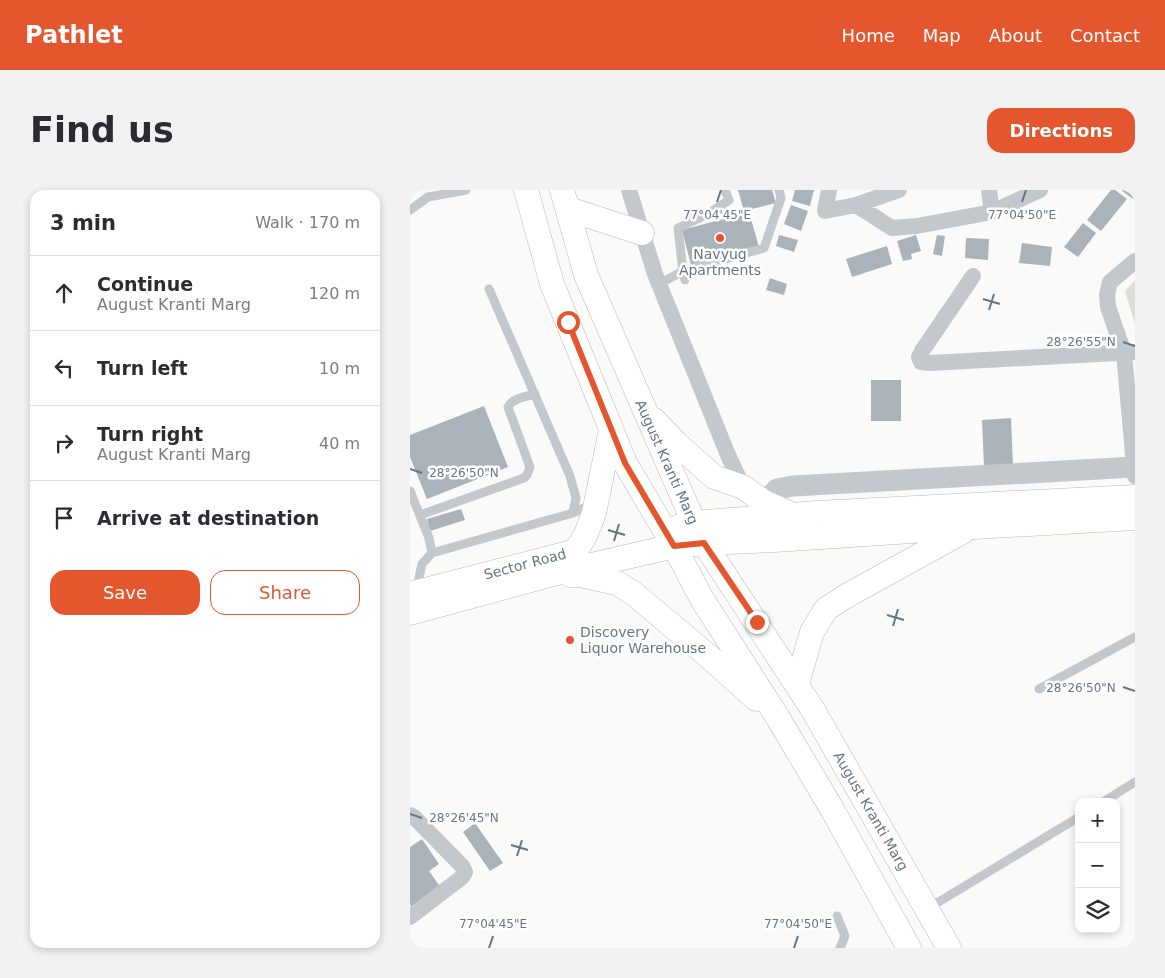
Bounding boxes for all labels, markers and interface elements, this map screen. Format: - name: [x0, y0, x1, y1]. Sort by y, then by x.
- text: Pathlet: [25, 21, 123, 49]
- text: Home: [842, 25, 895, 46]
- text: Map: [923, 25, 961, 46]
- text: About: [989, 25, 1042, 46]
- text: Contact: [1070, 25, 1140, 46]
- button: Directions: [987, 108, 1135, 153]
- text: Find us: [30, 110, 174, 150]
- text: 77°04'45"E: [683, 208, 751, 222]
- text: 77°04'50"E: [988, 208, 1056, 222]
- text: 3 min: [50, 211, 116, 235]
- text: Walk · 170 m: [255, 213, 360, 232]
- marker: Navyug Apartments: [714, 232, 726, 244]
- place label: Navyug Apartments: [679, 246, 761, 278]
- text: Continue: [97, 273, 193, 295]
- icon: ahead: [50, 279, 78, 307]
- text: 120 m: [309, 284, 360, 303]
- text: August Kranti Marg: [97, 295, 251, 314]
- route start: [557, 311, 580, 334]
- text: 28°26'55"N: [1046, 335, 1116, 349]
- icon: left: [50, 354, 78, 382]
- text: Turn left: [97, 357, 188, 379]
- text: 10 m: [319, 359, 360, 378]
- street label: August Kranti Marg: [632, 397, 702, 527]
- text: Turn right: [97, 423, 203, 445]
- icon: right: [50, 429, 78, 457]
- text: 40 m: [319, 434, 360, 453]
- text: August Kranti Marg: [97, 445, 251, 464]
- text: 28°26'50"N: [429, 466, 499, 480]
- icon: arrive: [50, 504, 78, 532]
- text: Arrive at destination: [97, 507, 319, 529]
- street label: Sector Road: [482, 545, 568, 583]
- button: Save: [50, 570, 200, 615]
- button: Share: [210, 570, 360, 615]
- route end: [746, 611, 769, 634]
- place label: Discovery Liquor Warehouse: [580, 624, 706, 656]
- marker: Discovery Liquor Warehouse: [564, 634, 576, 646]
- text: 28°26'50"N: [1046, 681, 1116, 695]
- street label: August Kranti Marg: [830, 749, 912, 873]
- map controls: [1075, 798, 1120, 933]
- button: +: [1075, 798, 1120, 843]
- text: 28°26'45"N: [429, 811, 499, 825]
- button: −: [1075, 843, 1120, 888]
- button: layers: [1075, 888, 1120, 933]
- text: 77°04'45"E: [459, 917, 527, 931]
- text: 77°04'50"E: [764, 917, 832, 931]

